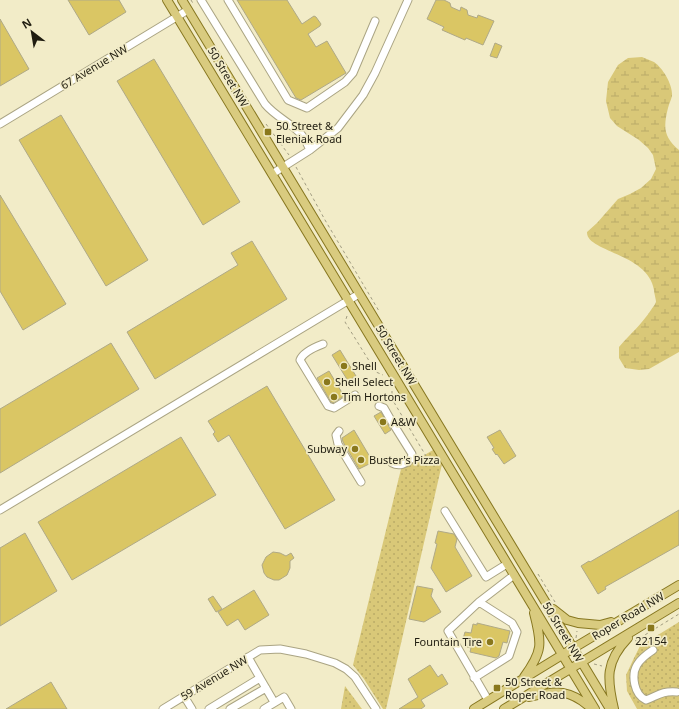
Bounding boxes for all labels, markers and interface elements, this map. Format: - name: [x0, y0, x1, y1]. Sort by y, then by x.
- north arrow: [12, 12, 52, 52]
- text: N: [19, 14, 34, 32]
- street label: 67 Avenue NW: [58, 40, 131, 92]
- street label: 50 Street NW: [205, 44, 253, 110]
- place label: 50 Street & Eleniak Road: [276, 118, 342, 146]
- marker: 50 Street & Eleniak Road: [263, 127, 273, 137]
- street label: 50 Street NW: [373, 322, 421, 388]
- place label: Shell: [352, 358, 377, 373]
- marker: Shell: [339, 361, 349, 371]
- place label: Shell Select: [335, 374, 393, 389]
- marker: Shell Select: [322, 377, 332, 387]
- place label: Tim Hortons: [342, 389, 406, 404]
- marker: Tim Hortons: [329, 392, 339, 402]
- place label: A&W: [391, 414, 417, 429]
- marker: A&W: [378, 417, 388, 427]
- place label: Subway: [307, 441, 347, 456]
- marker: Subway: [350, 444, 360, 454]
- place label: Buster's Pizza: [369, 452, 440, 467]
- marker: Buster's Pizza: [356, 455, 366, 465]
- street label: Roper Road NW: [589, 588, 667, 643]
- street label: 50 Street NW: [540, 599, 588, 665]
- marker: 22154: [646, 623, 656, 633]
- place label: 22154: [635, 633, 667, 648]
- place label: Fountain Tire: [414, 634, 482, 649]
- marker: Fountain Tire: [485, 637, 495, 647]
- street label: 59 Avenue NW: [178, 651, 251, 703]
- place label: 50 Street & Roper Road: [505, 674, 565, 702]
- marker: 50 Street & Roper Road: [492, 683, 502, 693]

